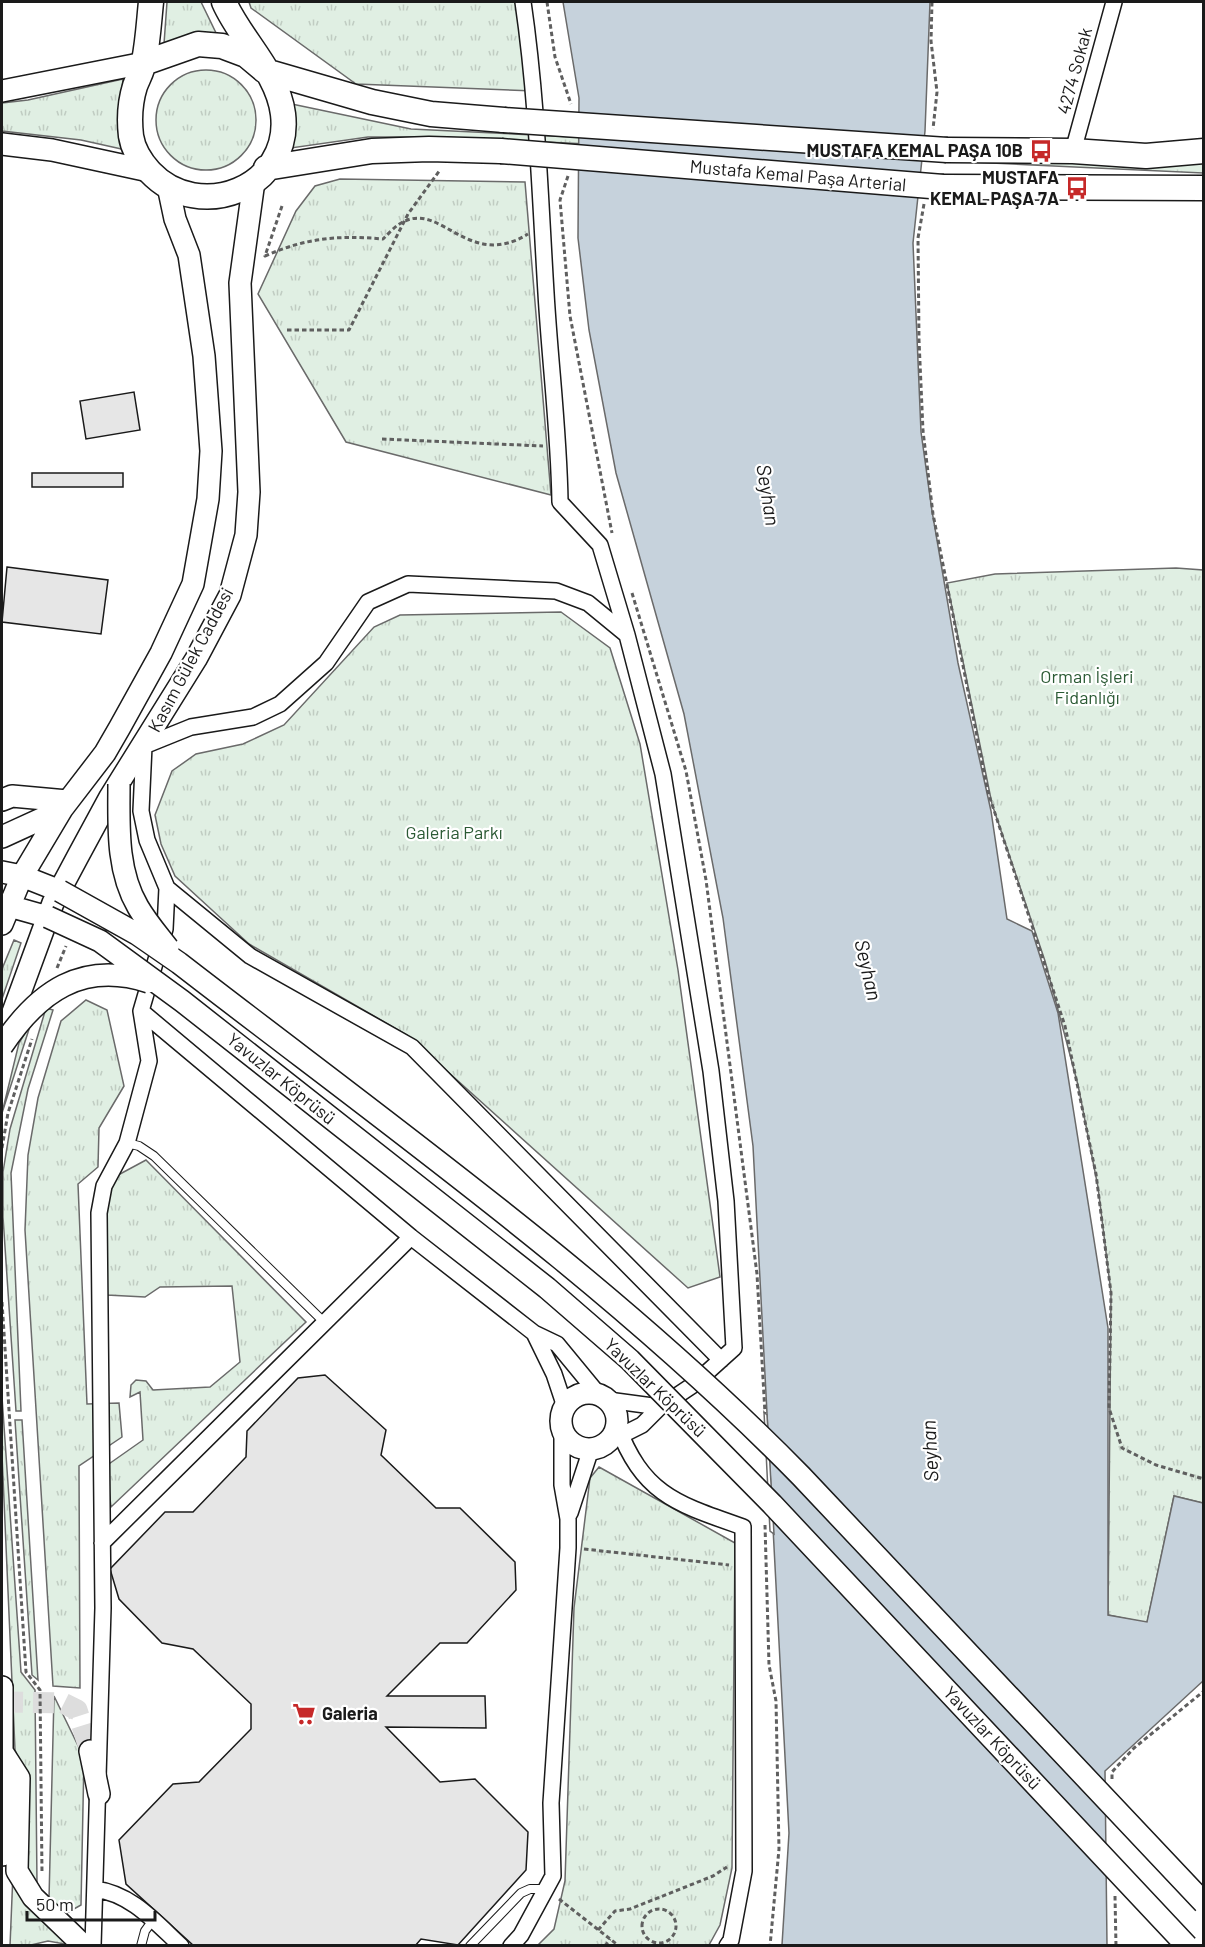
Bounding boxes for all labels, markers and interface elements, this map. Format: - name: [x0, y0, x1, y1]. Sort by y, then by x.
- street label: 4274 Sokak: [1052, 25, 1096, 117]
- bus stop icon: MUSTAFA KEMAL PAŞA 10B: [1028, 138, 1054, 164]
- place label: MUSTAFA KEMAL PAŞA 10B: [807, 139, 1023, 161]
- street label: Mustafa Kemal Paşa Arterial: [689, 155, 907, 195]
- place label: MUSTAFA KEMAL PAŞA 7A: [930, 166, 1059, 209]
- bus stop icon: MUSTAFA KEMAL PAŞA 7A: [1064, 175, 1090, 201]
- water label: Seyhan: [752, 462, 786, 527]
- street label: Kasım Gülek Caddesi: [143, 583, 238, 736]
- park label: Orman İşleri Fidanlığı: [1040, 665, 1134, 708]
- park label: Galeria Parkı: [406, 821, 502, 843]
- water label: Seyhan: [850, 937, 888, 1003]
- street label: Yavuzlar Köprüsü: [223, 1028, 340, 1129]
- street label: Yavuzlar Köprüsü: [600, 1333, 711, 1441]
- water label: Seyhan: [915, 1420, 943, 1483]
- street label: Yavuzlar Köprüsü: [939, 1681, 1046, 1793]
- supermarket icon: Galeria: [291, 1701, 317, 1727]
- place label: Galeria: [322, 1702, 378, 1724]
- scale bar: [27, 1884, 154, 1922]
- text: 50 m: [36, 1893, 74, 1915]

